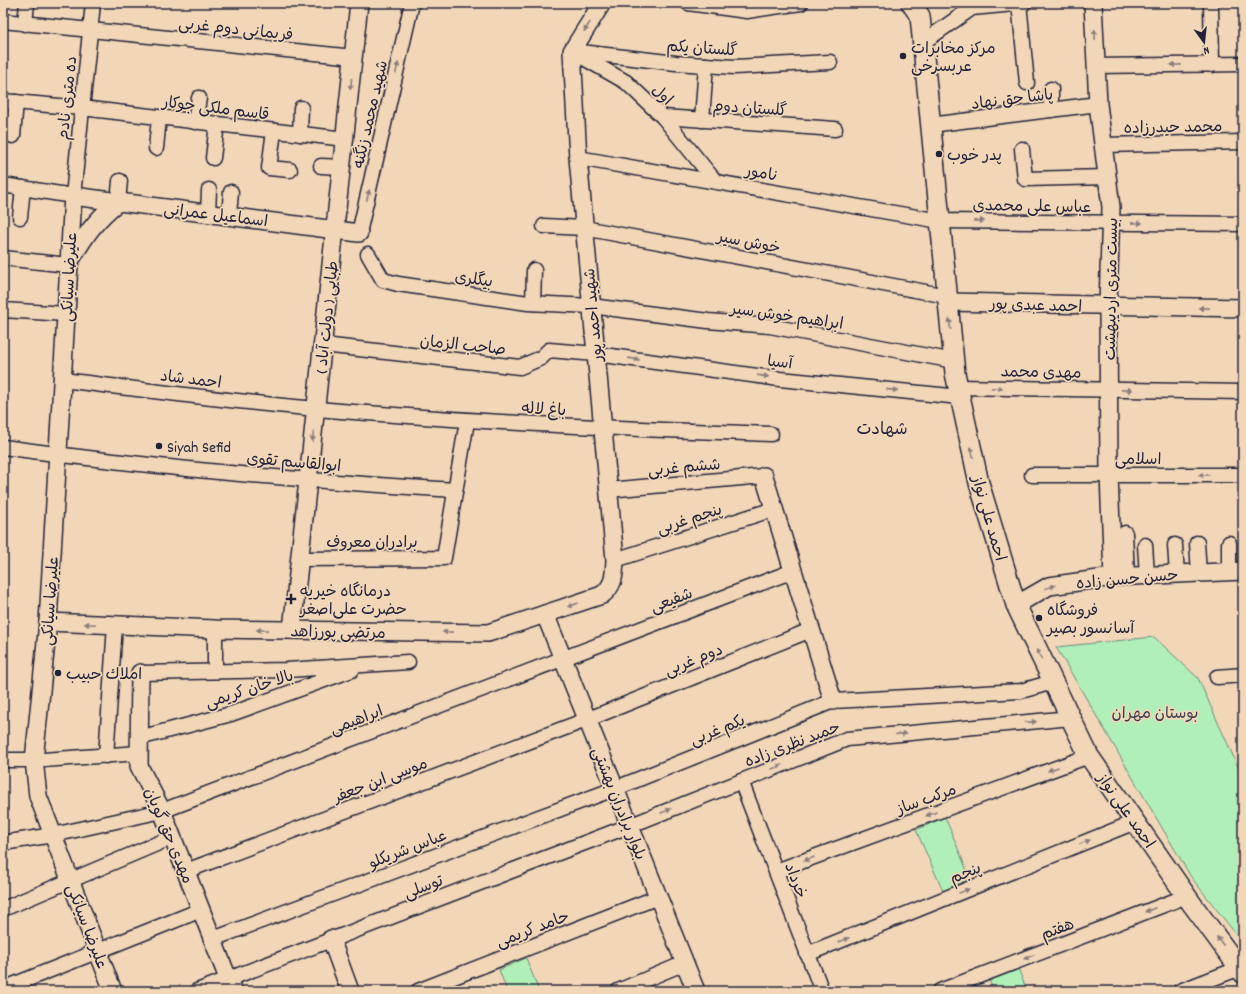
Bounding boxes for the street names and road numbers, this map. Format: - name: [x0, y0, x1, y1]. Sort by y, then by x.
- street label: فریمانی دوم غربی: [177, 13, 294, 48]
- street label: گلستان یکم: [666, 36, 738, 63]
- street label: ده متری نادم: [53, 55, 84, 141]
- street label: شهید محمد زنگنه: [348, 58, 395, 171]
- street label: اول: [645, 80, 677, 112]
- street label: پاشا حق نهاد: [970, 84, 1055, 117]
- street label: قاسم ملکی جوکار: [159, 91, 270, 127]
- street label: گلستان دوم: [712, 95, 788, 124]
- street label: محمد حیدرزاده: [1123, 116, 1223, 141]
- street label: نامور: [741, 160, 780, 189]
- street label: عباس علی محمدی: [972, 195, 1092, 220]
- street label: اسماعیل عمرانی: [162, 199, 269, 234]
- street label: بیست متری اردیبهشت: [1100, 217, 1125, 361]
- street label: خوش سیر: [713, 226, 782, 261]
- street label: علیرضا سیانکی: [57, 232, 84, 322]
- street label: طبایی ( دولت آباد ): [311, 260, 346, 375]
- street label: بیگلری: [453, 266, 494, 295]
- street label: شهید احمد پور: [579, 267, 610, 364]
- street label: احمد عبدی پور: [987, 293, 1083, 320]
- street label: ابراهیم خوش سیر: [727, 298, 845, 337]
- street label: صاحب الزمان: [419, 331, 507, 362]
- street label: آسیا: [766, 351, 795, 377]
- street label: مهدی محمد: [1000, 361, 1082, 386]
- street label: احمد شاد: [159, 365, 223, 396]
- street label: باغ لاله: [521, 398, 567, 423]
- street label: ابوالقاسم تقوی: [246, 448, 342, 479]
- street label: اسلامی: [1115, 449, 1161, 472]
- street label: ششم غربی: [647, 454, 722, 483]
- street label: احمد علی نواز: [964, 471, 1011, 564]
- street label: پنجم غربی: [654, 499, 725, 542]
- street label: برادران معروف: [326, 532, 418, 555]
- street label: علیرضا سیانکی: [37, 556, 66, 646]
- street label: حسن حسن زاده: [1075, 565, 1179, 596]
- street label: شفیعی: [647, 583, 696, 620]
- street label: مرتضی پورزاهد: [290, 621, 386, 646]
- street label: دوم غربی: [661, 639, 727, 683]
- street label: بالا خان کریمی: [203, 665, 297, 715]
- street label: ابراهیمی: [327, 701, 387, 742]
- street label: یکم غربی: [687, 710, 749, 753]
- street label: حمید نظری زاده: [742, 717, 844, 774]
- street label: بلوار برادران بهشتی: [585, 744, 651, 864]
- street label: موسی ابن جعفر: [329, 753, 431, 811]
- street label: احمد علی نواز: [1089, 767, 1160, 854]
- street label: مرکب ساز: [892, 779, 960, 822]
- street label: مهدی حق گویان: [137, 784, 198, 888]
- street label: عباس شریکلو: [364, 825, 450, 876]
- street label: پنجم: [947, 858, 985, 891]
- street label: خرداد: [777, 860, 812, 902]
- street label: توسلی: [401, 870, 447, 906]
- street label: علیرضا سیانکی: [59, 881, 112, 973]
- street label: حامد کریمی: [493, 906, 573, 955]
- street label: هفتم: [1038, 913, 1078, 947]

